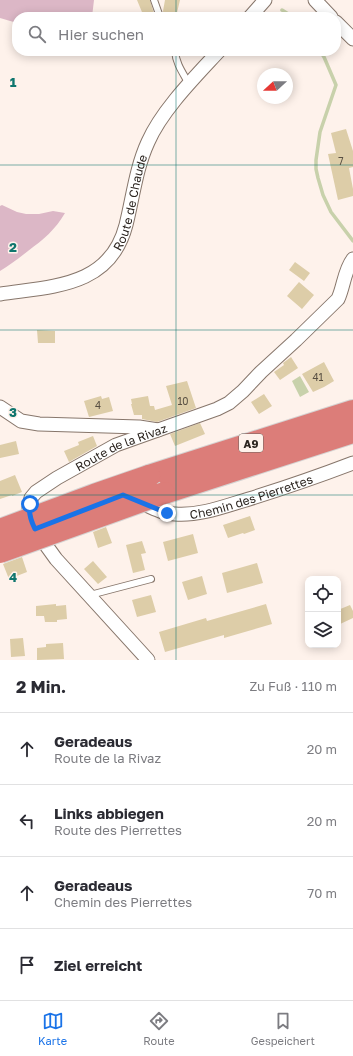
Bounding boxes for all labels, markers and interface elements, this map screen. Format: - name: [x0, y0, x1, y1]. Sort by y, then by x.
- search box: [12, 12, 341, 56]
- icon: search: [26, 23, 48, 45]
- text: Hier suchen: [58, 25, 144, 43]
- north arrow: [257, 68, 293, 104]
- text: 1: [10, 74, 17, 90]
- street label: Route de Chaude: [109, 152, 150, 253]
- house number: 7: [338, 155, 344, 167]
- text: 2: [9, 239, 17, 255]
- house number: 41: [313, 371, 324, 383]
- house number: 10: [177, 395, 189, 407]
- house number: 4: [95, 399, 101, 411]
- text: 3: [9, 404, 17, 420]
- street label: Route de la Rivaz: [72, 420, 169, 474]
- road number: A9: [239, 434, 263, 452]
- street label: Chemin des Pierrettes: [189, 471, 315, 521]
- route start: [21, 495, 39, 513]
- route end: [158, 504, 176, 522]
- text: 4: [9, 569, 17, 585]
- map controls: [305, 576, 341, 648]
- button: locate: [305, 576, 341, 612]
- button: layers: [305, 612, 341, 648]
- text: 2 Min.: [16, 676, 66, 697]
- text: Zu Fuß · 110 m: [249, 678, 337, 694]
- text: Geradeaus: [54, 732, 132, 750]
- icon: ahead: [16, 738, 38, 760]
- text: 20 m: [307, 741, 337, 757]
- text: Route de la Rivaz: [54, 750, 161, 766]
- text: Links abbiegen: [54, 804, 164, 822]
- icon: left: [16, 810, 38, 832]
- text: 20 m: [307, 813, 337, 829]
- text: Route des Pierrettes: [54, 822, 182, 838]
- text: Geradeaus: [54, 876, 132, 894]
- icon: ahead: [16, 882, 38, 904]
- text: 70 m: [307, 885, 337, 901]
- text: Chemin des Pierrettes: [54, 894, 192, 910]
- icon: arrive: [16, 954, 38, 976]
- text: Ziel erreicht: [54, 956, 142, 974]
- tab: Karte: [38, 1010, 67, 1047]
- tab: Route: [143, 1010, 175, 1047]
- tab: Gespeichert: [251, 1010, 315, 1047]

